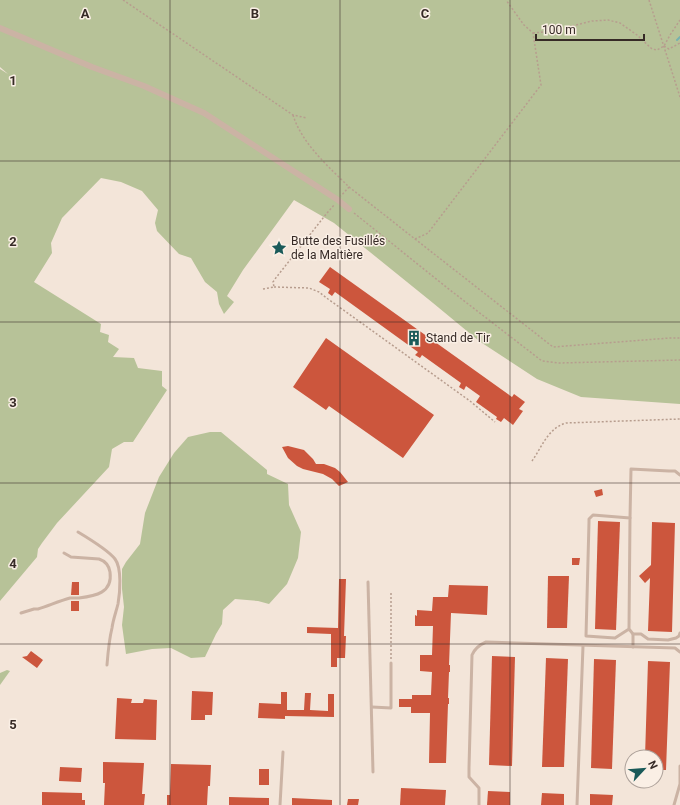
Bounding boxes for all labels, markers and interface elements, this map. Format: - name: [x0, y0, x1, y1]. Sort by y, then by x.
- text: A: [81, 6, 90, 21]
- text: B: [251, 6, 259, 21]
- text: C: [421, 6, 430, 21]
- scale bar: [536, 16, 644, 42]
- text: 100 m: [542, 23, 576, 37]
- text: 1: [9, 73, 17, 88]
- text: 2: [9, 234, 17, 249]
- place label: Butte des Fusillés de la Maltière: [291, 234, 385, 262]
- place icon: Butte des Fusillés de la Maltière: [270, 239, 288, 257]
- building icon: Stand de Tir: [405, 329, 423, 347]
- place label: Stand de Tir: [426, 331, 490, 345]
- text: 3: [9, 395, 17, 410]
- text: 4: [9, 556, 17, 571]
- text: 5: [9, 717, 17, 732]
- north arrow: [624, 749, 664, 789]
- text: N: [645, 758, 660, 771]

